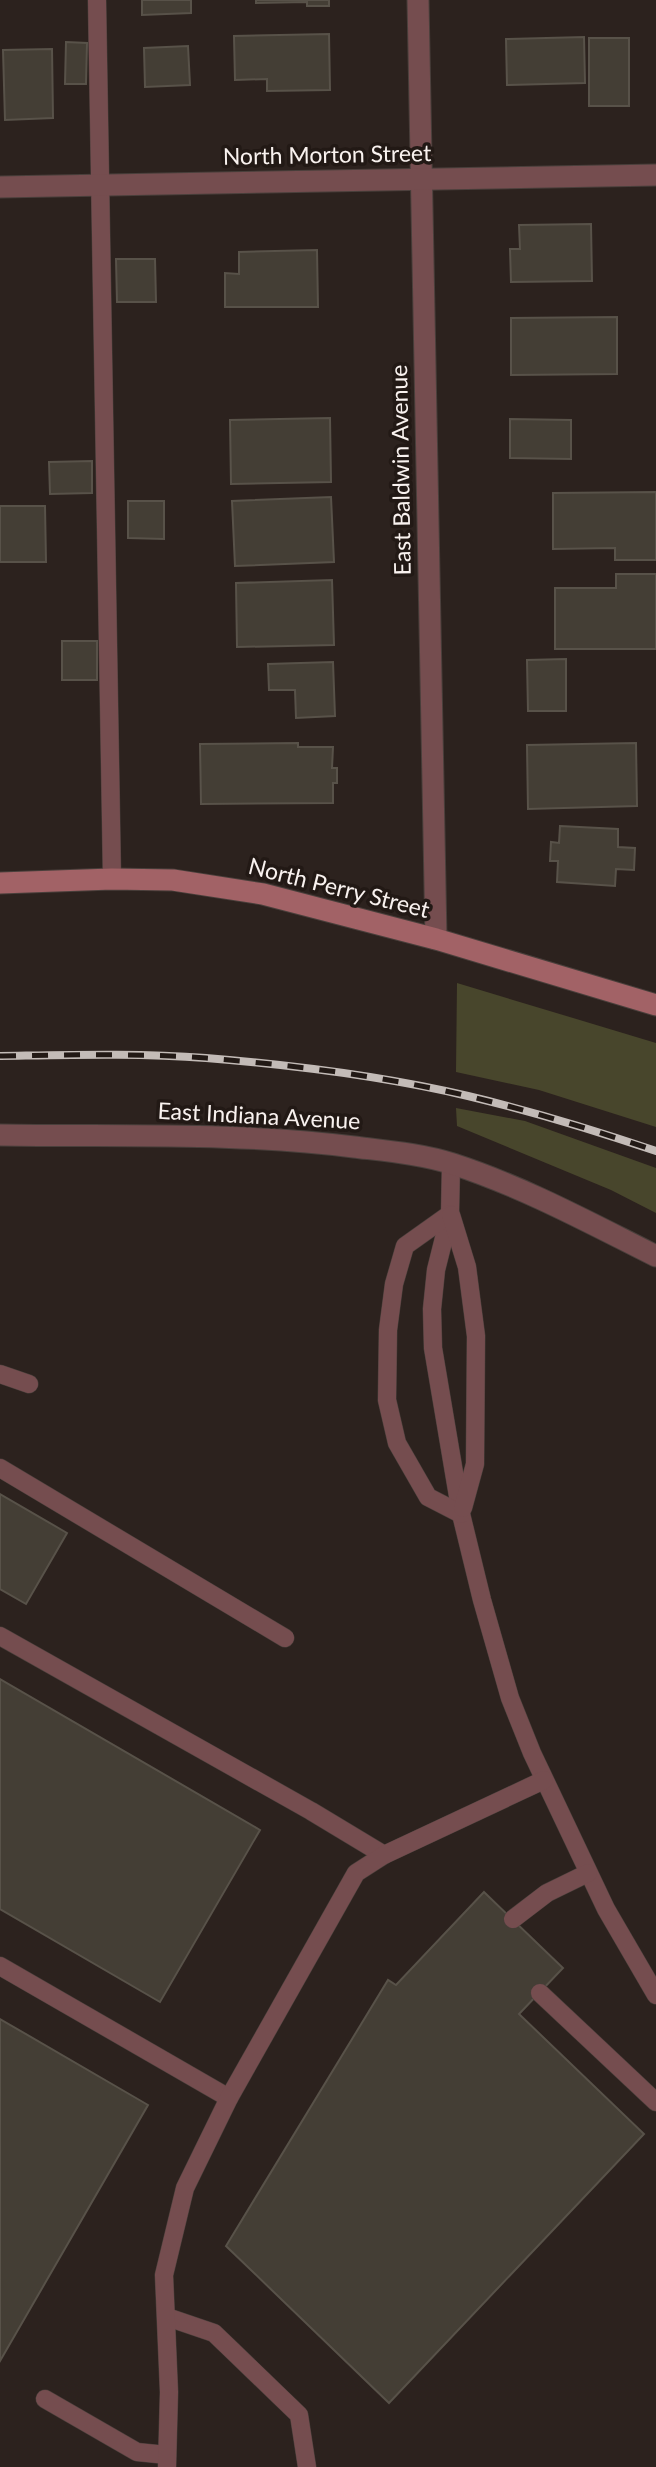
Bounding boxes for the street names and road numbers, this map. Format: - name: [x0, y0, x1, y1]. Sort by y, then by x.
- street label: North Morton Street: [222, 138, 432, 170]
- street label: East Baldwin Avenue: [384, 364, 416, 576]
- street label: North Perry Street: [246, 851, 433, 923]
- street label: East Indiana Avenue: [157, 1096, 361, 1134]

